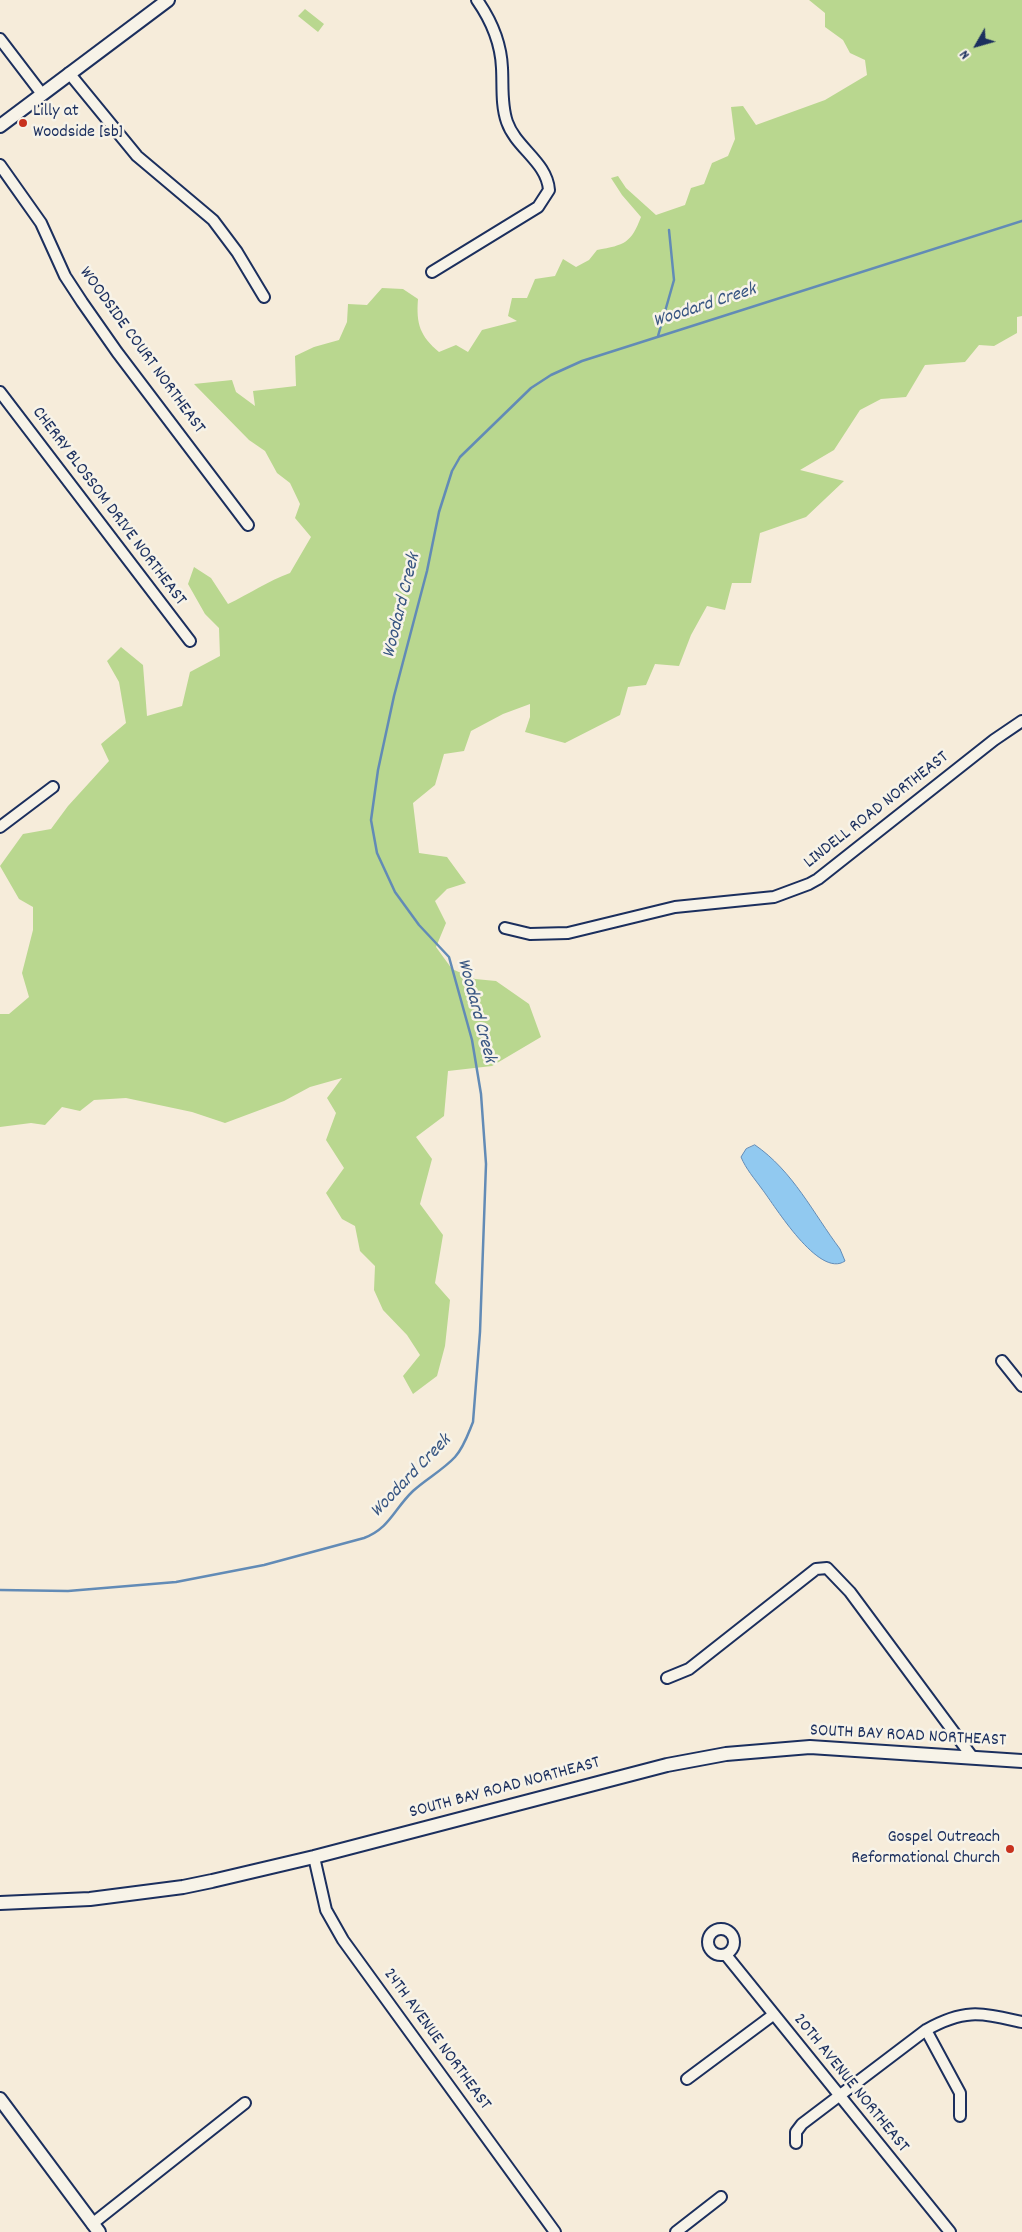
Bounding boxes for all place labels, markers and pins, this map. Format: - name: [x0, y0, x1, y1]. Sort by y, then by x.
- place label: Lilly at Woodside [sb]: [33, 102, 123, 144]
- marker: Lilly at Woodside [sb]: [17, 117, 29, 129]
- place label: Gospel Outreach Reformational Church: [851, 1828, 1000, 1870]
- marker: Gospel Outreach Reformational Church: [1004, 1843, 1016, 1855]

